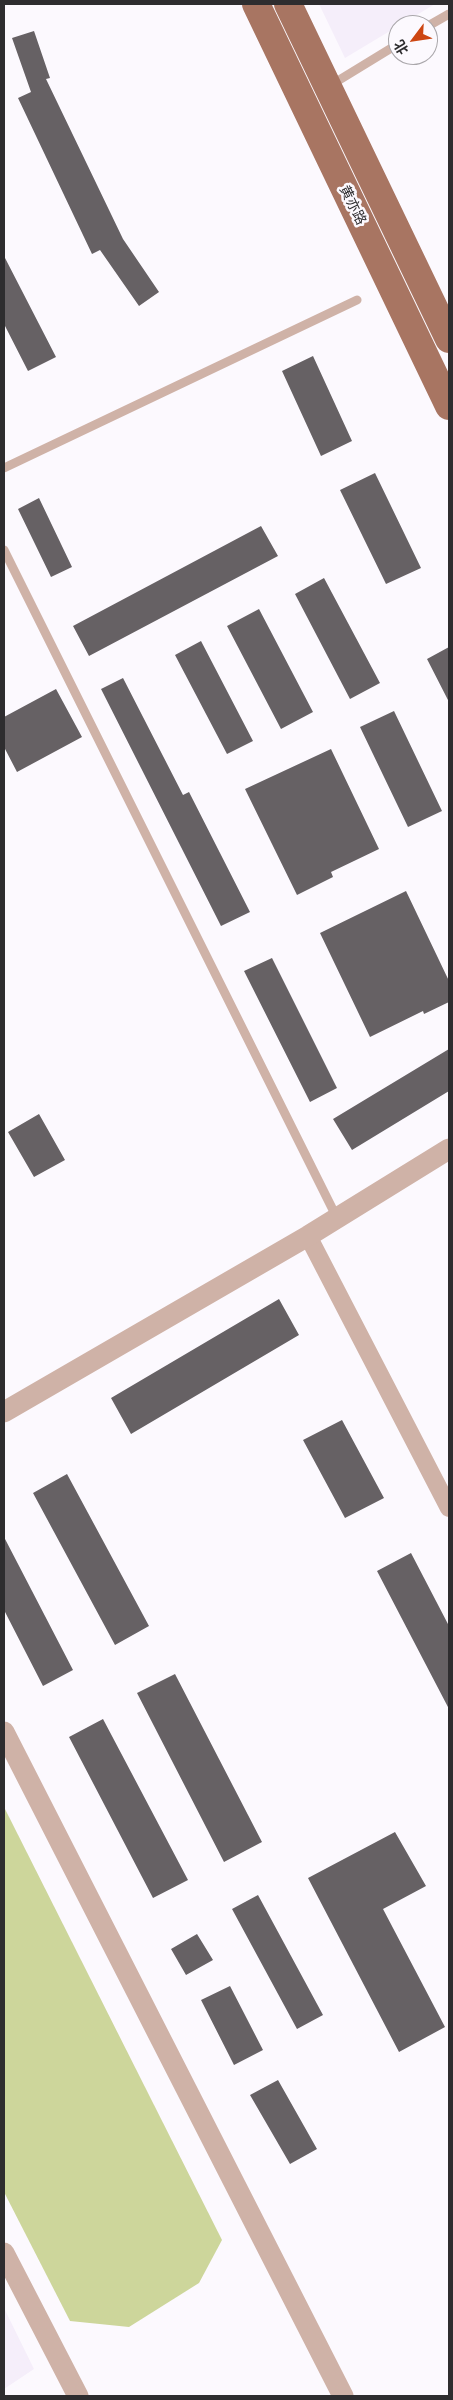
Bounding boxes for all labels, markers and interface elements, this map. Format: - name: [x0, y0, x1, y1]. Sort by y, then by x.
- north arrow: [388, 15, 438, 65]
- text: 北: [391, 37, 411, 57]
- street label: 黄亦路: [336, 182, 370, 228]

